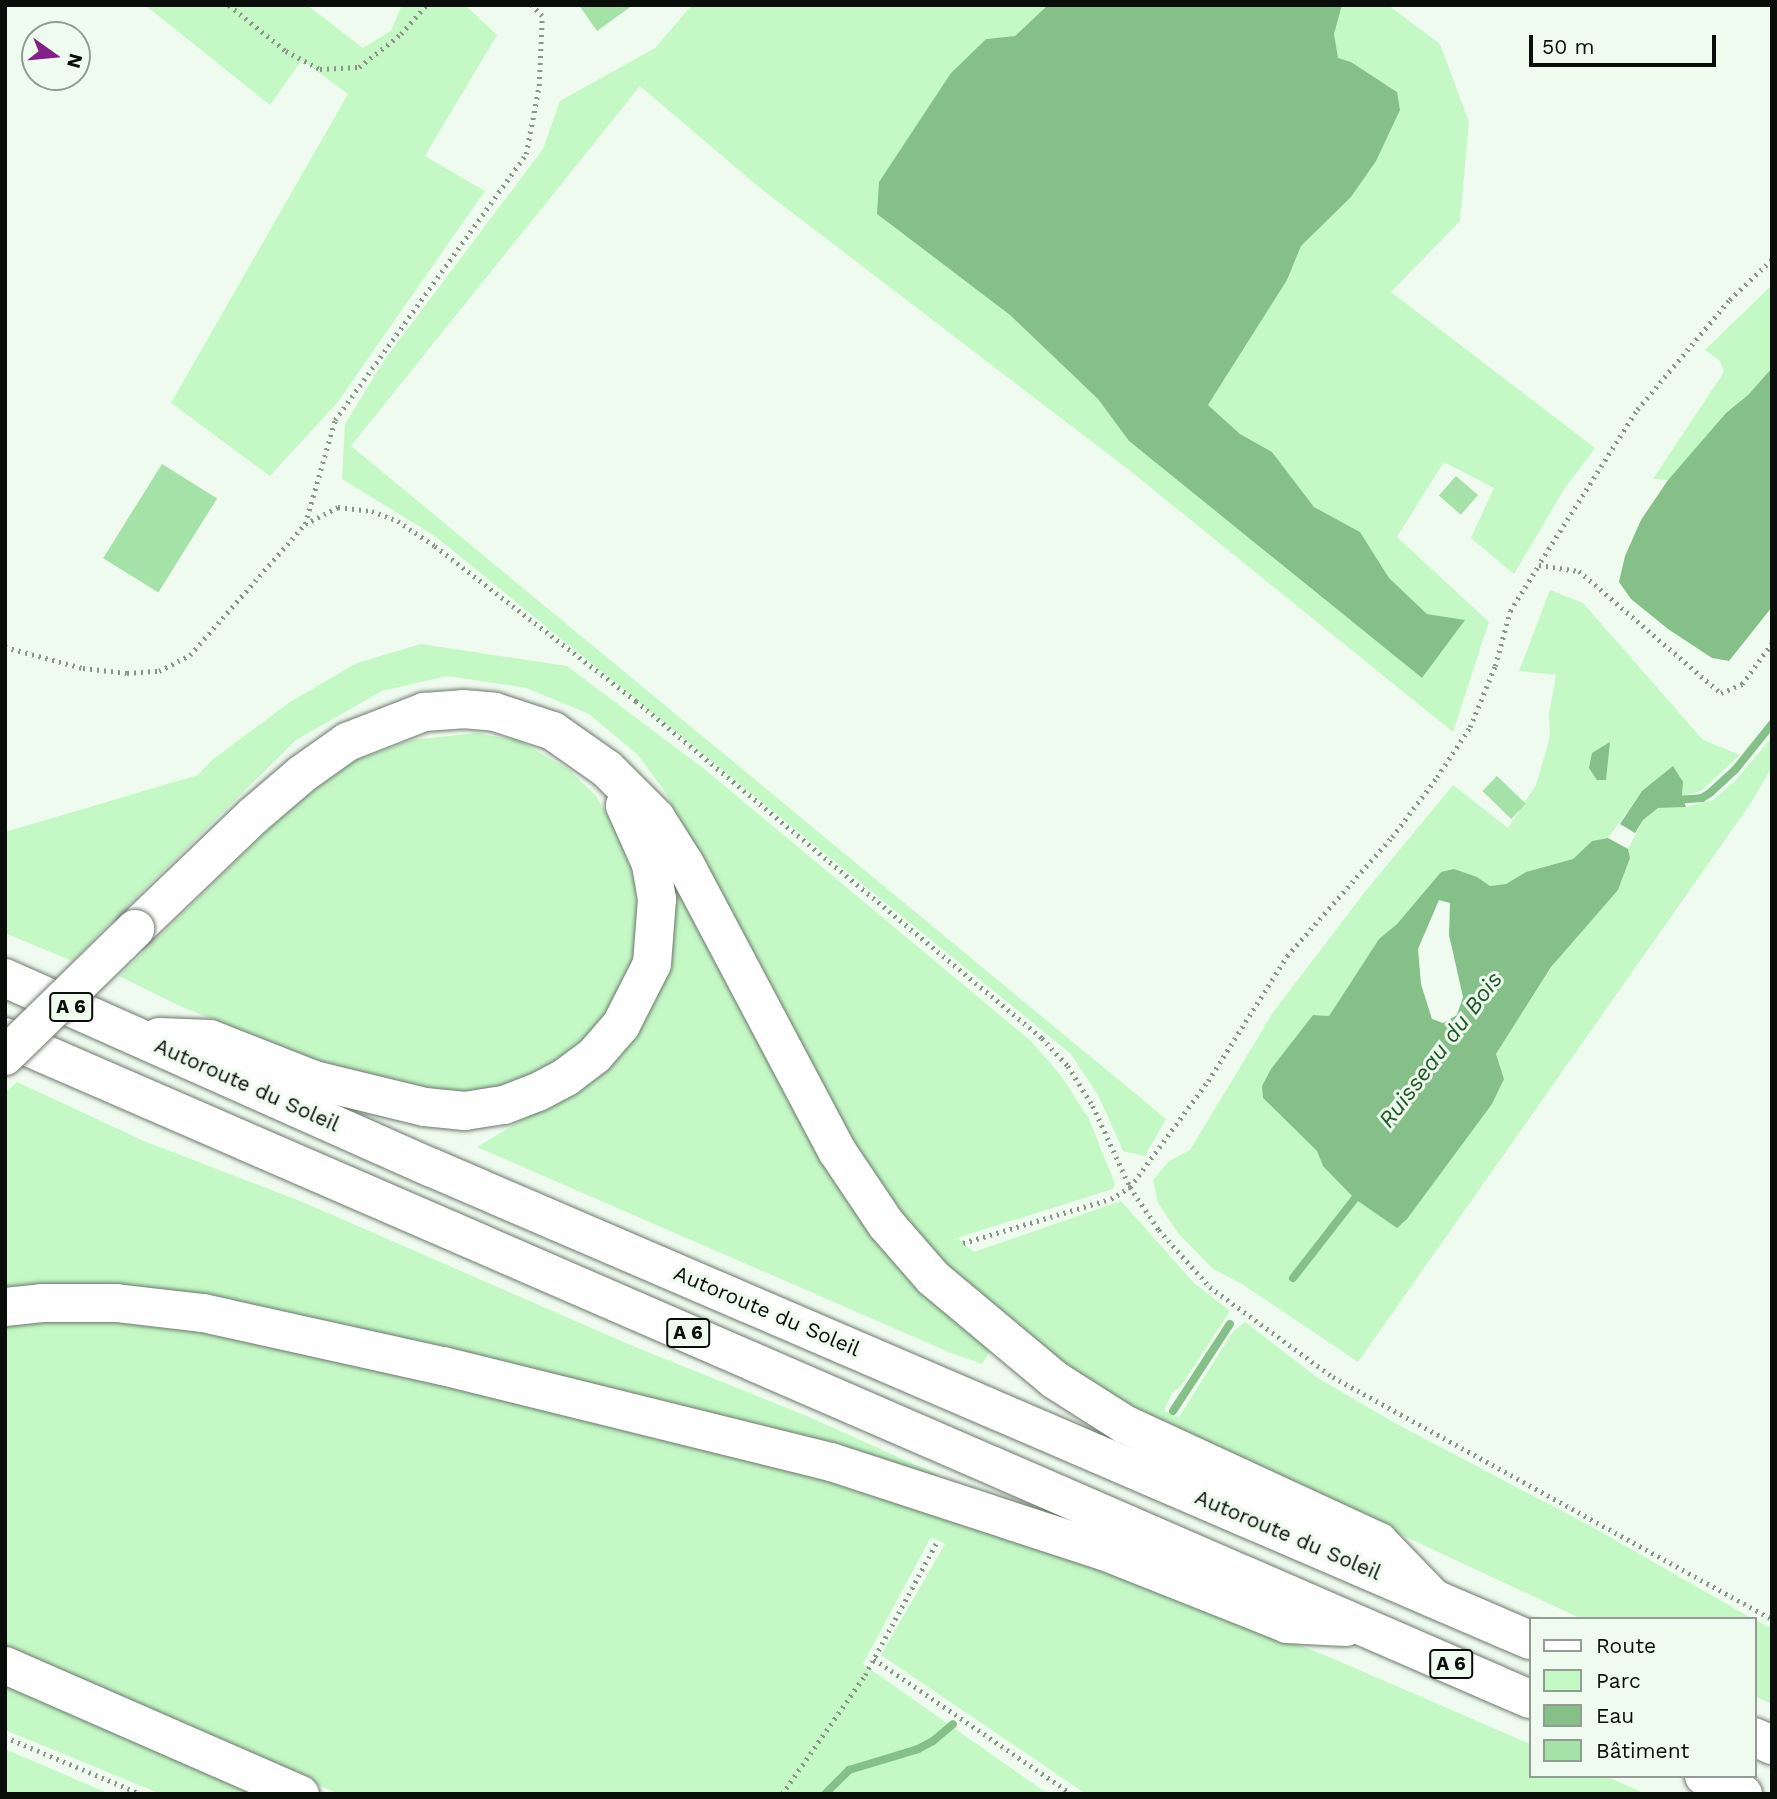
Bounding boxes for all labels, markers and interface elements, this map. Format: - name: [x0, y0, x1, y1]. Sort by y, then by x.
- north arrow: [21, 21, 91, 91]
- scale bar: [1532, 21, 1719, 65]
- text: 50 m: [1542, 34, 1594, 59]
- text: N: [62, 51, 88, 71]
- water label: Ruisseau du Bois: [1373, 967, 1509, 1133]
- road number: A 6: [48, 992, 94, 1023]
- street label: Autoroute du Soleil: [151, 1033, 343, 1137]
- street label: Autoroute du Soleil: [670, 1260, 864, 1362]
- road number: A 6: [665, 1317, 711, 1348]
- street label: Autoroute du Soleil: [1191, 1484, 1385, 1586]
- legend: [1528, 1617, 1756, 1778]
- text: Route: [1596, 1633, 1656, 1658]
- road number: A 6: [1428, 1648, 1474, 1680]
- text: Parc: [1596, 1668, 1641, 1693]
- text: Eau: [1596, 1703, 1634, 1728]
- text: Bâtiment: [1596, 1738, 1689, 1763]

